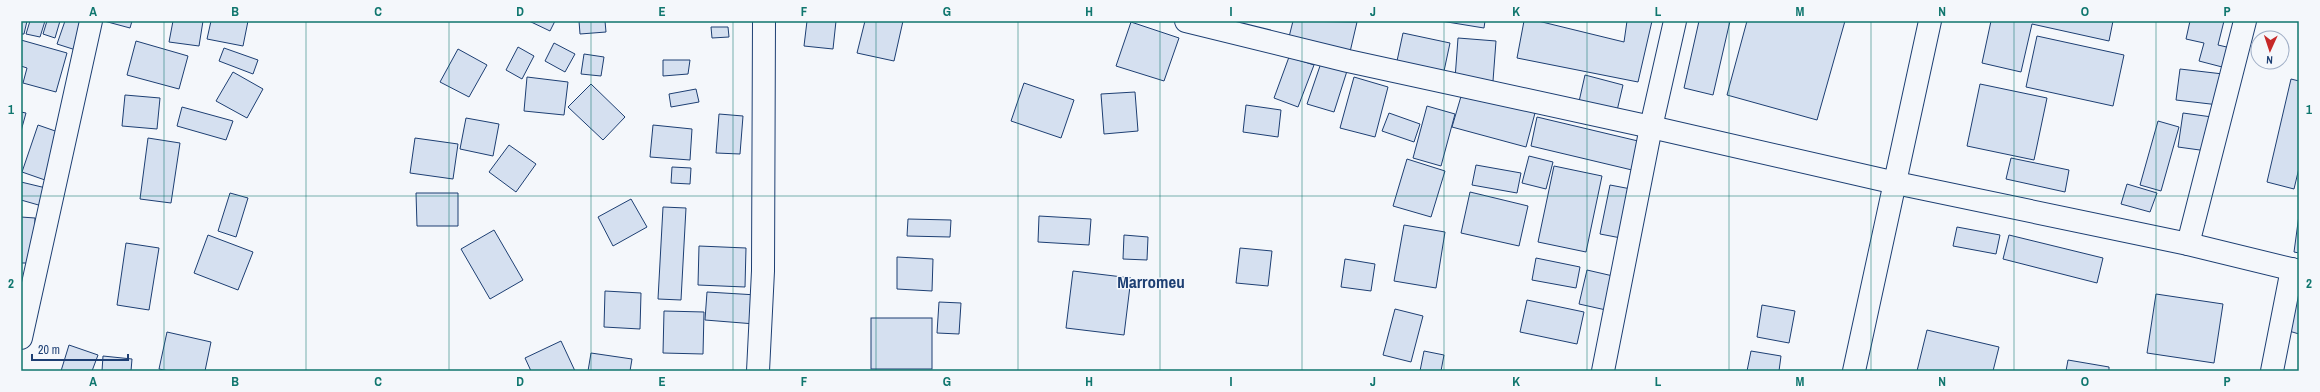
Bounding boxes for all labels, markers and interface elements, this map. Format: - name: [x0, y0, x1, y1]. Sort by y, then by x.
- text: A: [89, 3, 97, 20]
- text: B: [231, 3, 239, 20]
- text: C: [374, 3, 382, 20]
- text: D: [516, 3, 524, 20]
- text: E: [658, 3, 666, 20]
- text: F: [801, 3, 808, 20]
- text: G: [943, 3, 951, 20]
- text: H: [1085, 3, 1093, 20]
- text: I: [1230, 3, 1233, 20]
- text: J: [1370, 3, 1376, 20]
- text: K: [1512, 3, 1520, 20]
- text: L: [1655, 3, 1662, 20]
- text: M: [1796, 3, 1805, 20]
- text: N: [1938, 3, 1946, 20]
- text: O: [2081, 3, 2089, 20]
- text: P: [2223, 3, 2231, 20]
- north arrow: [2250, 30, 2290, 70]
- text: N: [2266, 53, 2273, 67]
- text: 1: [8, 101, 14, 118]
- text: 1: [2306, 101, 2312, 118]
- district label: Marromeu: [1117, 270, 1185, 293]
- text: 2: [8, 275, 14, 292]
- text: 2: [2306, 275, 2312, 292]
- scale bar: [32, 336, 128, 362]
- text: 20 m: [38, 342, 60, 358]
- text: A: [89, 373, 97, 390]
- text: B: [231, 373, 239, 390]
- text: C: [374, 373, 382, 390]
- text: D: [516, 373, 524, 390]
- text: E: [658, 373, 666, 390]
- text: F: [801, 373, 808, 390]
- text: G: [943, 373, 951, 390]
- text: H: [1085, 373, 1093, 390]
- text: I: [1230, 373, 1233, 390]
- text: J: [1370, 373, 1376, 390]
- text: K: [1512, 373, 1520, 390]
- text: L: [1655, 373, 1662, 390]
- text: M: [1796, 373, 1805, 390]
- text: N: [1938, 373, 1946, 390]
- text: O: [2081, 373, 2089, 390]
- text: P: [2223, 373, 2231, 390]

